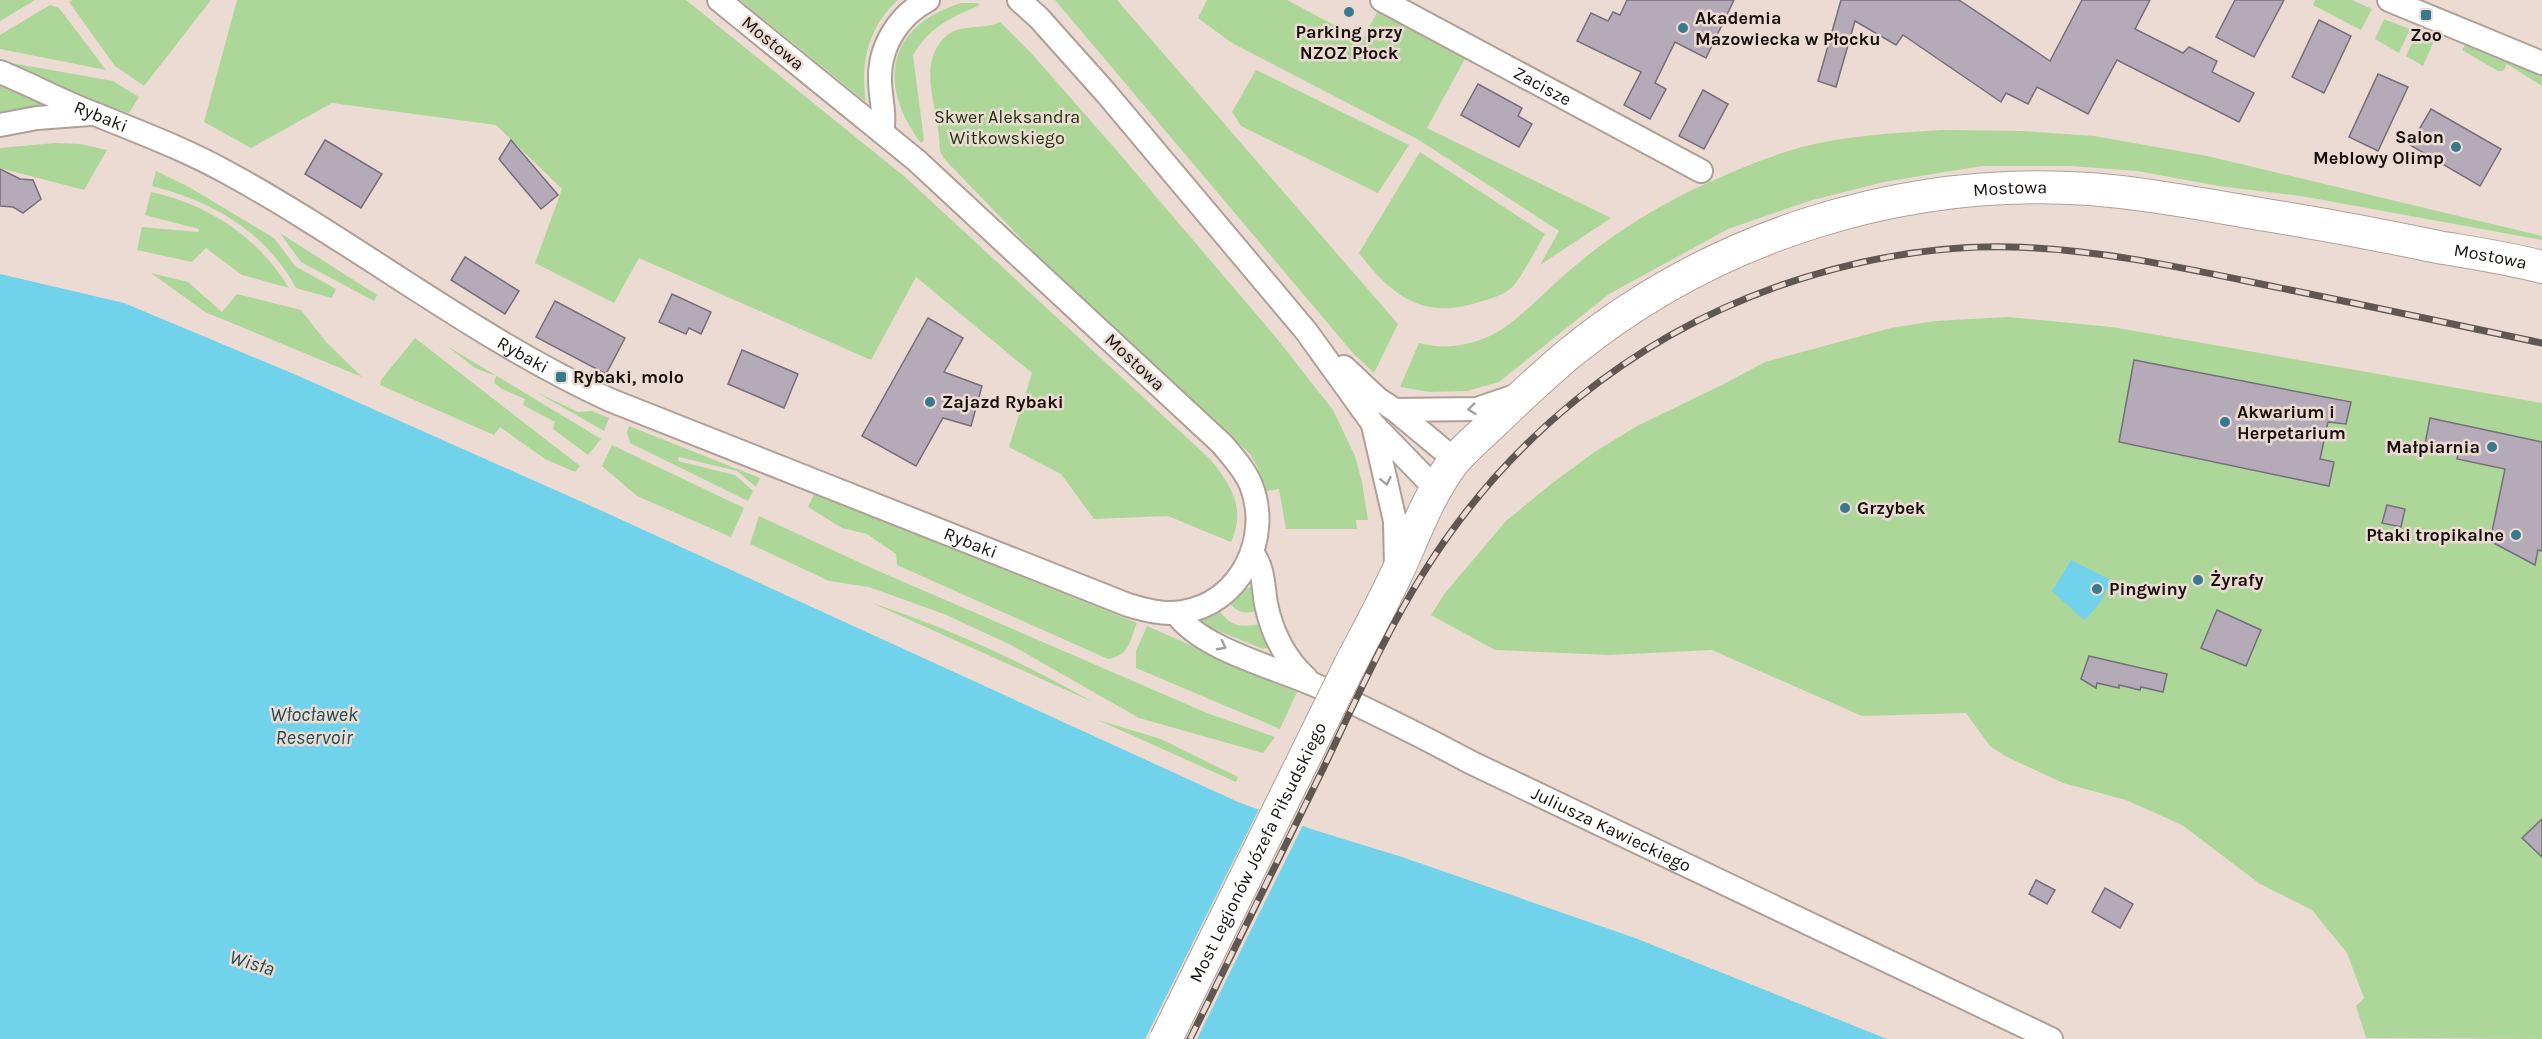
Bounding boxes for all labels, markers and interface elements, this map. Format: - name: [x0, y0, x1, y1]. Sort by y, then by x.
- marker: Parking przy NZOZ Płock: [1342, 5, 1356, 19]
- place label: Akademia Mazowiecka w Płocku: [1695, 7, 1881, 50]
- marker: Zoo: [2419, 8, 2433, 22]
- street label: Mostowa: [737, 11, 809, 75]
- place label: Parking przy NZOZ Płock: [1296, 21, 1402, 64]
- marker: Akademia Mazowiecka w Płocku: [1676, 21, 1690, 35]
- place label: Zoo: [2410, 24, 2442, 46]
- street label: Zacisze: [1510, 62, 1575, 110]
- street label: Rybaki: [71, 96, 131, 137]
- park label: Skwer Aleksandra Witkowskiego: [934, 106, 1080, 149]
- place label: Salon Meblowy Olimp: [2313, 126, 2444, 169]
- marker: Salon Meblowy Olimp: [2449, 140, 2463, 154]
- street label: Mostowa: [1972, 176, 2047, 201]
- street label: Mostowa: [2452, 239, 2529, 274]
- street label: Mostowa: [1100, 329, 1170, 395]
- street label: Rybaki: [493, 331, 552, 378]
- place label: Rybaki, molo: [573, 366, 684, 388]
- marker: Rybaki, molo: [554, 370, 568, 384]
- place label: Zajazd Rybaki: [942, 391, 1064, 413]
- marker: Zajazd Rybaki: [923, 395, 937, 409]
- place label: Akwarium i Herpetarium: [2237, 401, 2346, 444]
- one-way arrow: [1467, 403, 1477, 415]
- marker: Akwarium i Herpetarium: [2218, 415, 2232, 429]
- place label: Małpiarnia: [2386, 436, 2480, 458]
- marker: Małpiarnia: [2485, 440, 2499, 454]
- one-way arrow: [1379, 476, 1392, 486]
- place label: Grzybek: [1857, 497, 1926, 519]
- marker: Grzybek: [1838, 501, 1852, 515]
- street label: Rybaki: [941, 522, 1001, 563]
- place label: Ptaki tropikalne: [2366, 524, 2504, 546]
- marker: Ptaki tropikalne: [2509, 528, 2523, 542]
- place label: Żyrafy: [2210, 569, 2264, 591]
- marker: Żyrafy: [2191, 573, 2205, 587]
- place label: Pingwiny: [2109, 578, 2187, 600]
- marker: Pingwiny: [2090, 582, 2104, 596]
- one-way arrow: [1216, 639, 1227, 651]
- water label: Włocławek Reservoir: [270, 703, 359, 749]
- street label: Most Legionów Józefa Piłsudskiego: [1184, 718, 1331, 986]
- street label: Juliusza Kawieckiego: [1528, 782, 1695, 877]
- water label: Wisła: [227, 945, 277, 981]

